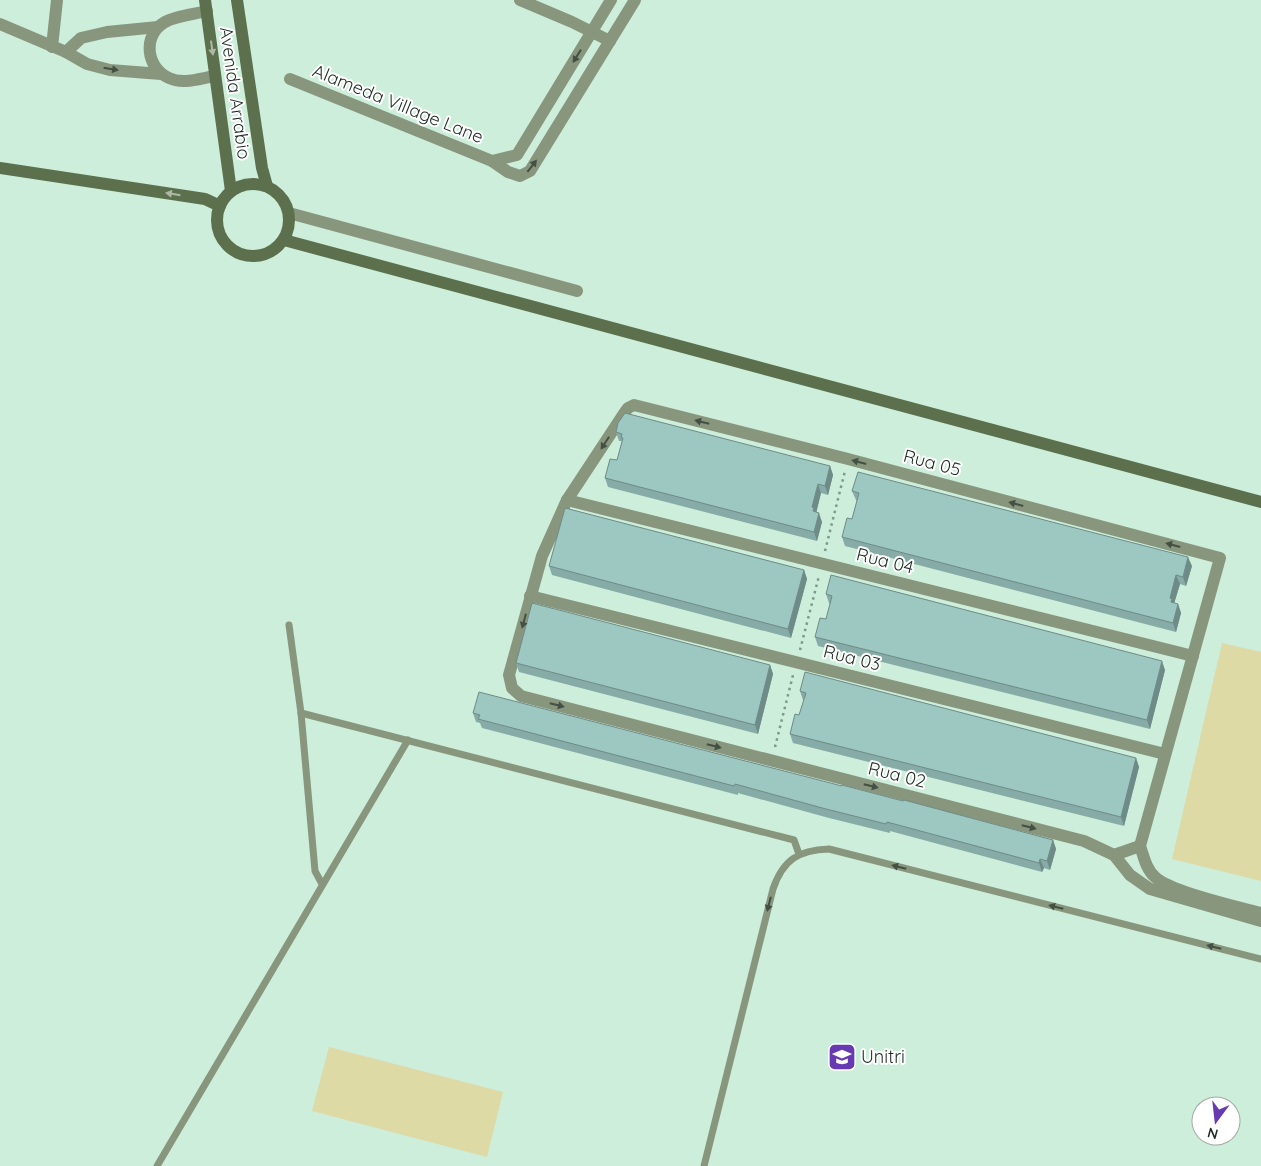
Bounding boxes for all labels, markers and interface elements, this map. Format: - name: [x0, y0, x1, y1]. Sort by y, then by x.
- street label: Avenida Arrabio: [215, 25, 256, 161]
- one-way arrow: [208, 41, 216, 57]
- one-way arrow: [572, 50, 581, 63]
- street label: Alameda Village Lane: [309, 59, 487, 148]
- one-way arrow: [103, 66, 119, 74]
- one-way arrow: [527, 159, 537, 173]
- one-way arrow: [165, 190, 181, 198]
- one-way arrow: [694, 418, 709, 426]
- one-way arrow: [600, 436, 610, 449]
- street label: Rua 05: [901, 444, 963, 481]
- one-way arrow: [852, 458, 867, 466]
- one-way arrow: [1009, 500, 1024, 508]
- one-way arrow: [1166, 541, 1181, 549]
- street label: Rua 04: [854, 542, 916, 579]
- one-way arrow: [519, 614, 527, 629]
- street label: Rua 03: [821, 639, 883, 676]
- one-way arrow: [549, 702, 564, 710]
- one-way arrow: [707, 742, 722, 750]
- street label: Rua 02: [866, 756, 928, 793]
- one-way arrow: [864, 783, 879, 791]
- one-way arrow: [1021, 823, 1036, 831]
- one-way arrow: [891, 863, 906, 871]
- one-way arrow: [765, 896, 773, 911]
- one-way arrow: [1049, 903, 1064, 911]
- one-way arrow: [1206, 943, 1221, 951]
- school or university icon: Unitri: [827, 1042, 857, 1072]
- place label: Unitri: [861, 1045, 905, 1068]
- north arrow: [1191, 1096, 1241, 1146]
- text: N: [1205, 1124, 1220, 1144]

